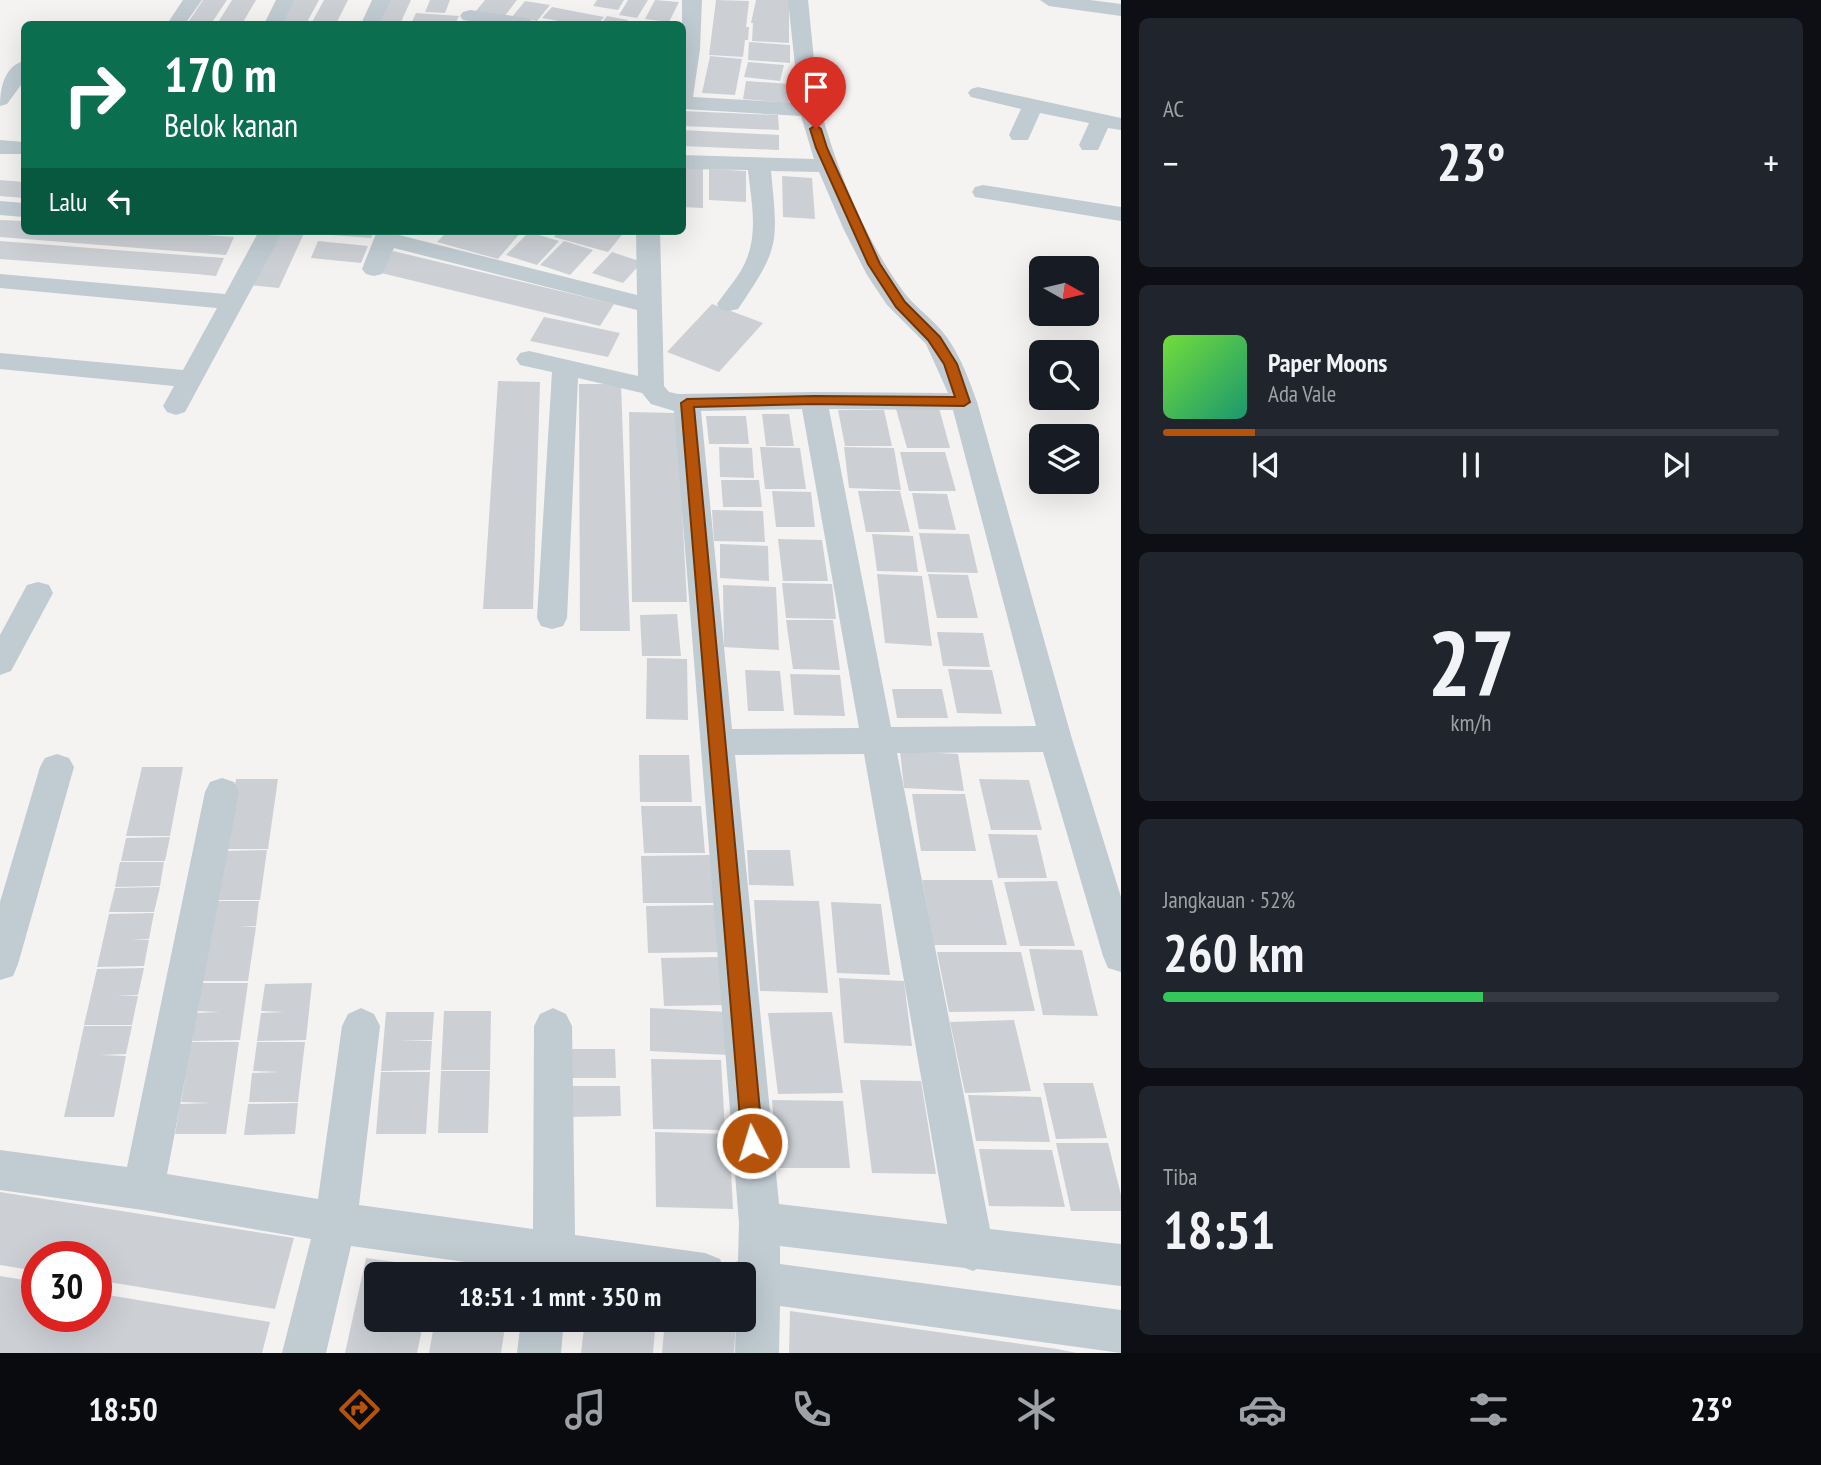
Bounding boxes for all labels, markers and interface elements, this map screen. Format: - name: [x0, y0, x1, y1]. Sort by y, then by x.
- text: 170 m: [164, 42, 277, 106]
- icon: right: [49, 49, 140, 140]
- pin: [786, 57, 846, 129]
- icon: arrive: [797, 68, 835, 106]
- text: AC: [1163, 94, 1184, 123]
- text: Belok kanan: [164, 104, 298, 146]
- text: 23°: [1437, 128, 1505, 195]
- text: −: [1163, 138, 1179, 187]
- text: +: [1763, 138, 1779, 187]
- icon: left: [101, 182, 139, 220]
- text: Lalu: [49, 185, 87, 218]
- north arrow: [1029, 256, 1099, 326]
- map controls: [1029, 256, 1099, 494]
- button: search: [1029, 340, 1099, 410]
- text: Paper Moons: [1268, 346, 1387, 379]
- text: Ada Vale: [1268, 379, 1336, 408]
- button: layers: [1029, 424, 1099, 494]
- icon: previous: [1247, 446, 1285, 484]
- icon: pause: [1452, 446, 1490, 484]
- icon: next: [1657, 446, 1695, 484]
- text: 27: [1428, 603, 1515, 721]
- text: km/h: [1451, 708, 1491, 737]
- text: Jangkauan · 52%: [1163, 885, 1295, 914]
- text: 260 km: [1163, 919, 1304, 986]
- position arrow: [715, 1106, 789, 1180]
- text: Tiba: [1163, 1162, 1197, 1191]
- text: 18:51: [1163, 1196, 1275, 1263]
- speed limit sign: 30: [21, 1241, 112, 1332]
- text: 18:51 · 1 mnt · 350 m: [459, 1280, 661, 1313]
- icon: directions: [335, 1385, 384, 1434]
- icon: music: [561, 1385, 610, 1434]
- icon: phone: [787, 1385, 836, 1434]
- icon: climate: [1012, 1385, 1061, 1434]
- icon: car: [1238, 1385, 1287, 1434]
- icon: filters: [1464, 1385, 1513, 1434]
- text: 18:50: [88, 1388, 158, 1430]
- text: 23°: [1690, 1388, 1733, 1430]

